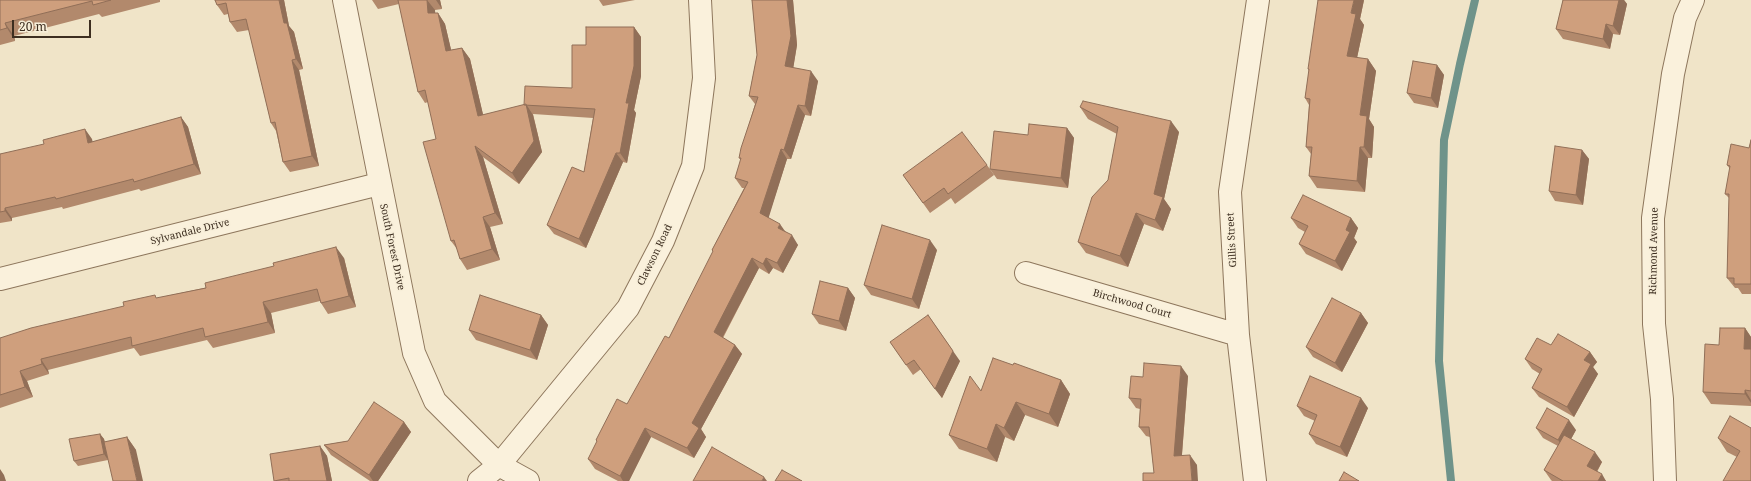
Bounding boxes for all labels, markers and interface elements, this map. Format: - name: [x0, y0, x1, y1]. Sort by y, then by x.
- scale bar: [14, 12, 93, 38]
- text: 20 m: [19, 18, 47, 35]
- street label: South Forest Drive: [377, 203, 407, 291]
- street label: Richmond Avenue: [1647, 207, 1661, 295]
- street label: Gillis Street: [1225, 212, 1239, 268]
- street label: Sylvandale Drive: [149, 216, 231, 248]
- street label: Clawson Road: [635, 222, 675, 288]
- street label: Birchwood Court: [1091, 287, 1173, 321]

